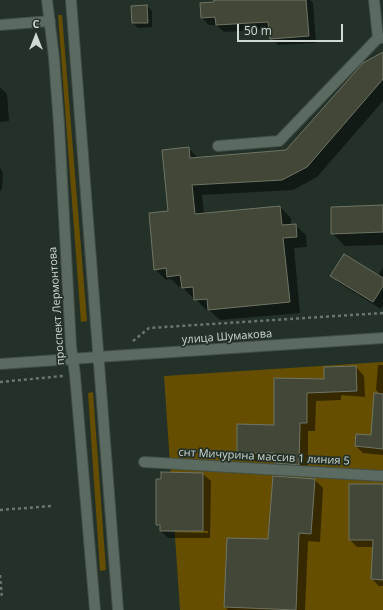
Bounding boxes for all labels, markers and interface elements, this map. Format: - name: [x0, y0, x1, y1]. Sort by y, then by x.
- north arrow: [16, 16, 56, 56]
- text: С: [32, 16, 40, 31]
- scale bar: [239, 16, 345, 42]
- text: 50 m: [244, 22, 272, 39]
- street label: проспект Лермонтова: [46, 246, 68, 366]
- street label: улица Шумакова: [181, 327, 273, 347]
- street label: снт Мичурина массив 1 линия 5: [178, 446, 350, 468]

